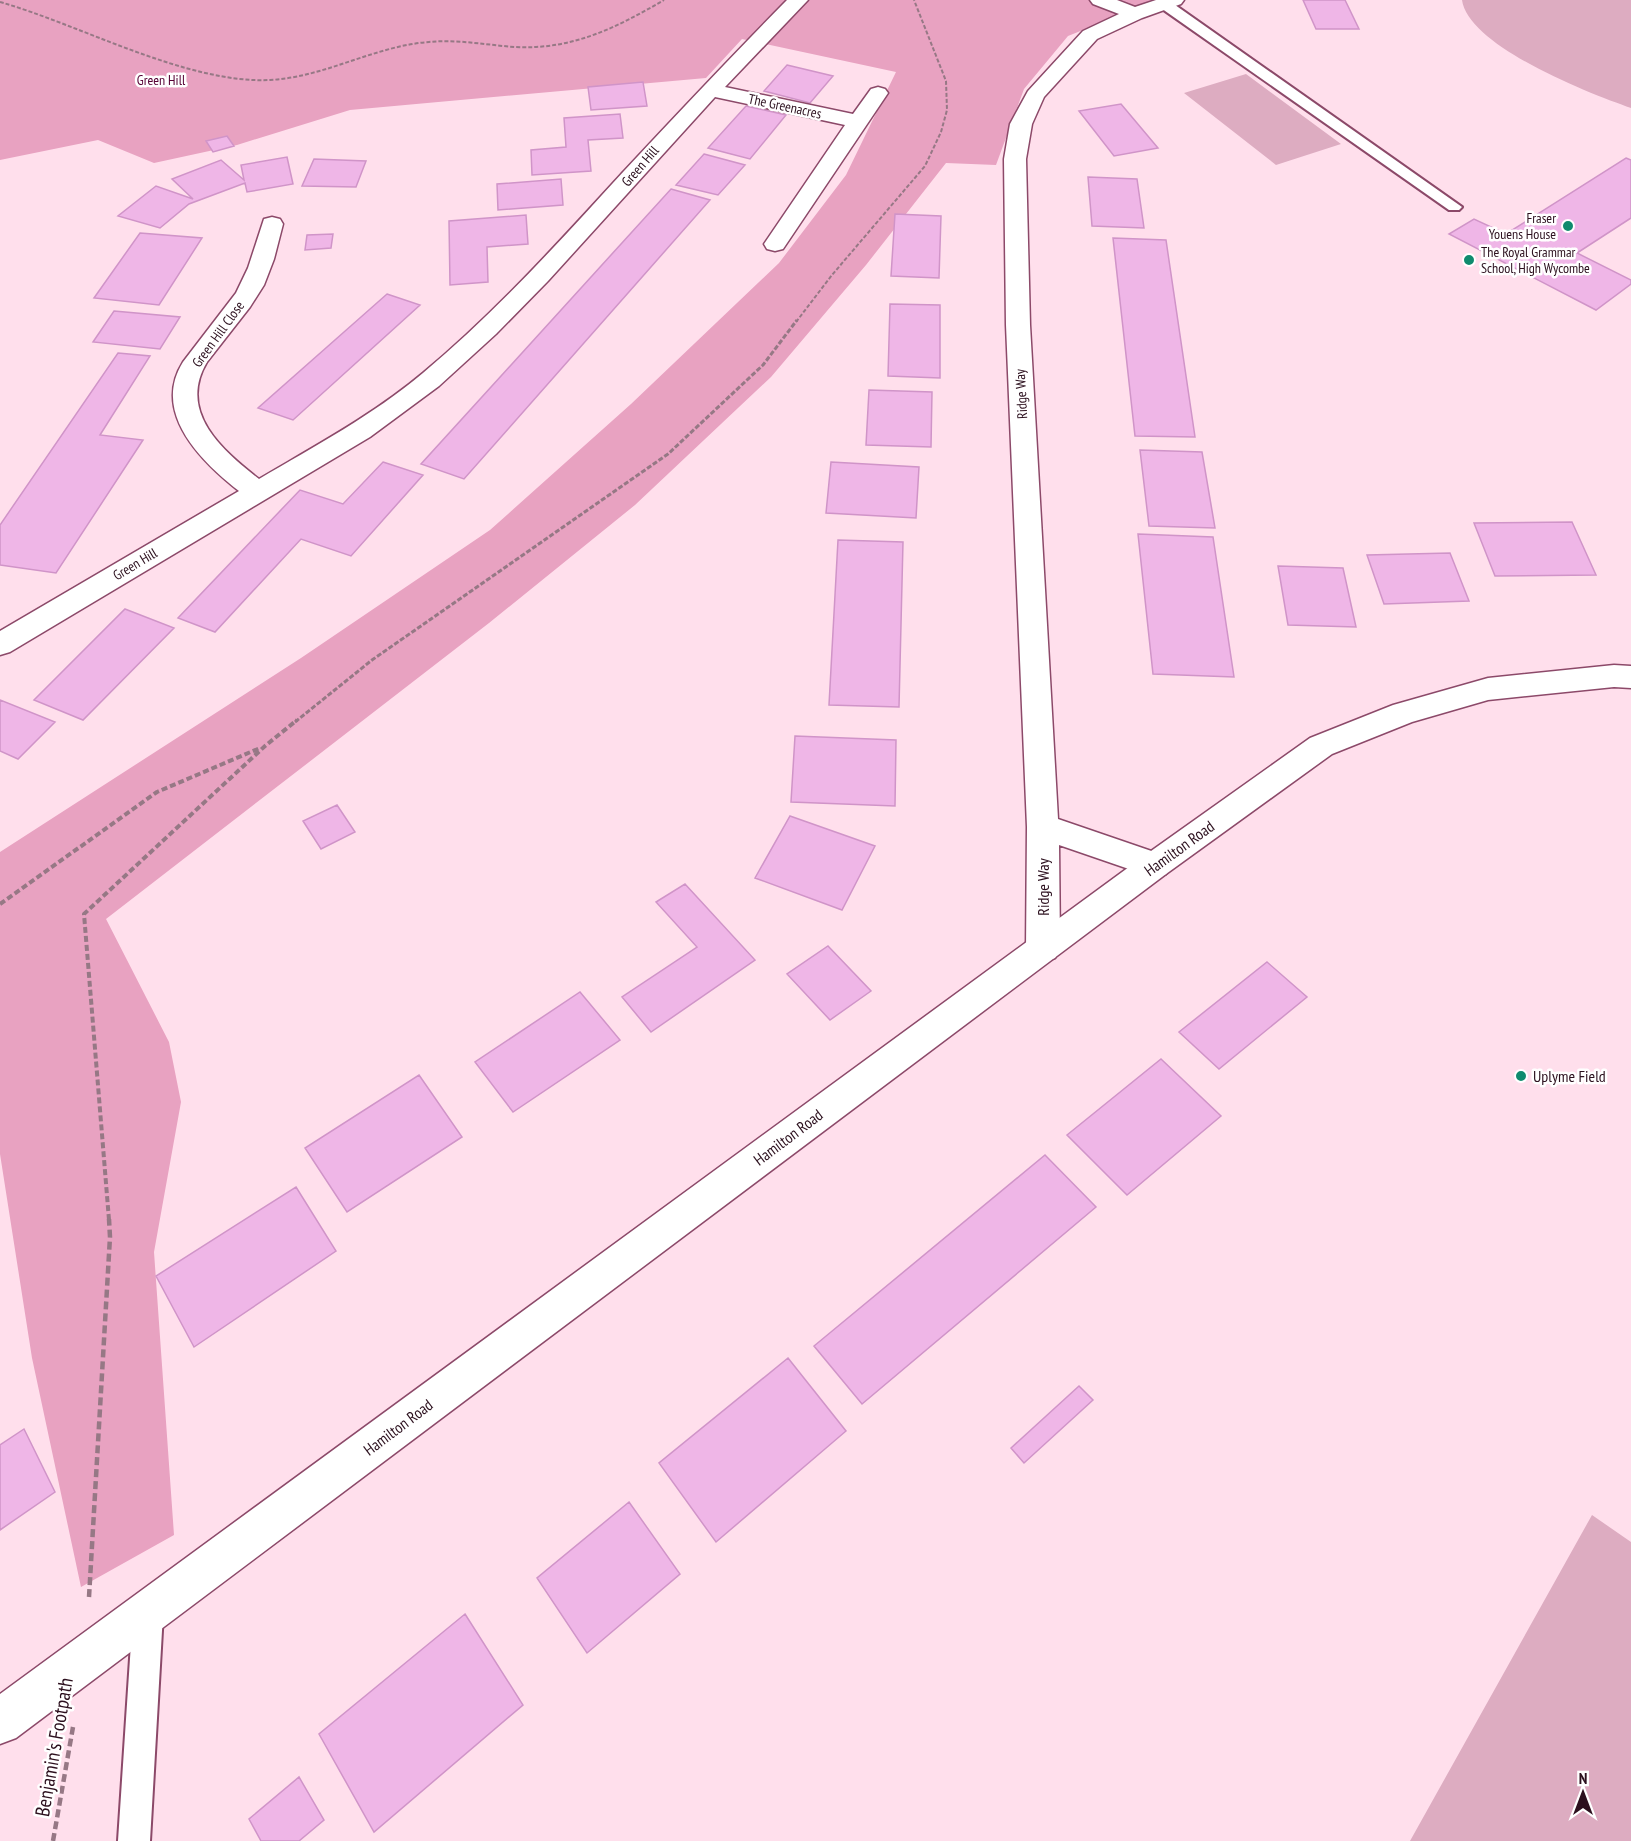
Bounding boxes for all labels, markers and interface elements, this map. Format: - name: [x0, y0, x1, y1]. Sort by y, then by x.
- park label: Green Hill: [137, 71, 186, 89]
- street label: The Greenacres: [747, 89, 824, 123]
- street label: Green Hill: [617, 141, 663, 190]
- place label: Fraser Youens House: [1489, 209, 1556, 243]
- marker: Fraser Youens House: [1561, 219, 1575, 233]
- place label: The Royal Grammar School, High Wycombe: [1481, 243, 1590, 277]
- marker: The Royal Grammar School, High Wycombe: [1462, 253, 1476, 267]
- street label: Green Hill Close: [188, 297, 248, 371]
- street label: Ridge Way: [1011, 368, 1031, 420]
- street label: Green Hill: [110, 543, 161, 584]
- street label: Hamilton Road: [1140, 816, 1218, 880]
- street label: Ridge Way: [1033, 858, 1053, 916]
- place label: Uplyme Field: [1533, 1066, 1606, 1086]
- marker: Uplyme Field: [1514, 1069, 1528, 1083]
- street label: Hamilton Road: [749, 1104, 827, 1170]
- street label: Hamilton Road: [359, 1394, 437, 1460]
- street label: Benjamin's Footpath: [29, 1676, 79, 1818]
- north arrow: [1553, 1763, 1613, 1823]
- text: N: [1579, 1768, 1587, 1788]

